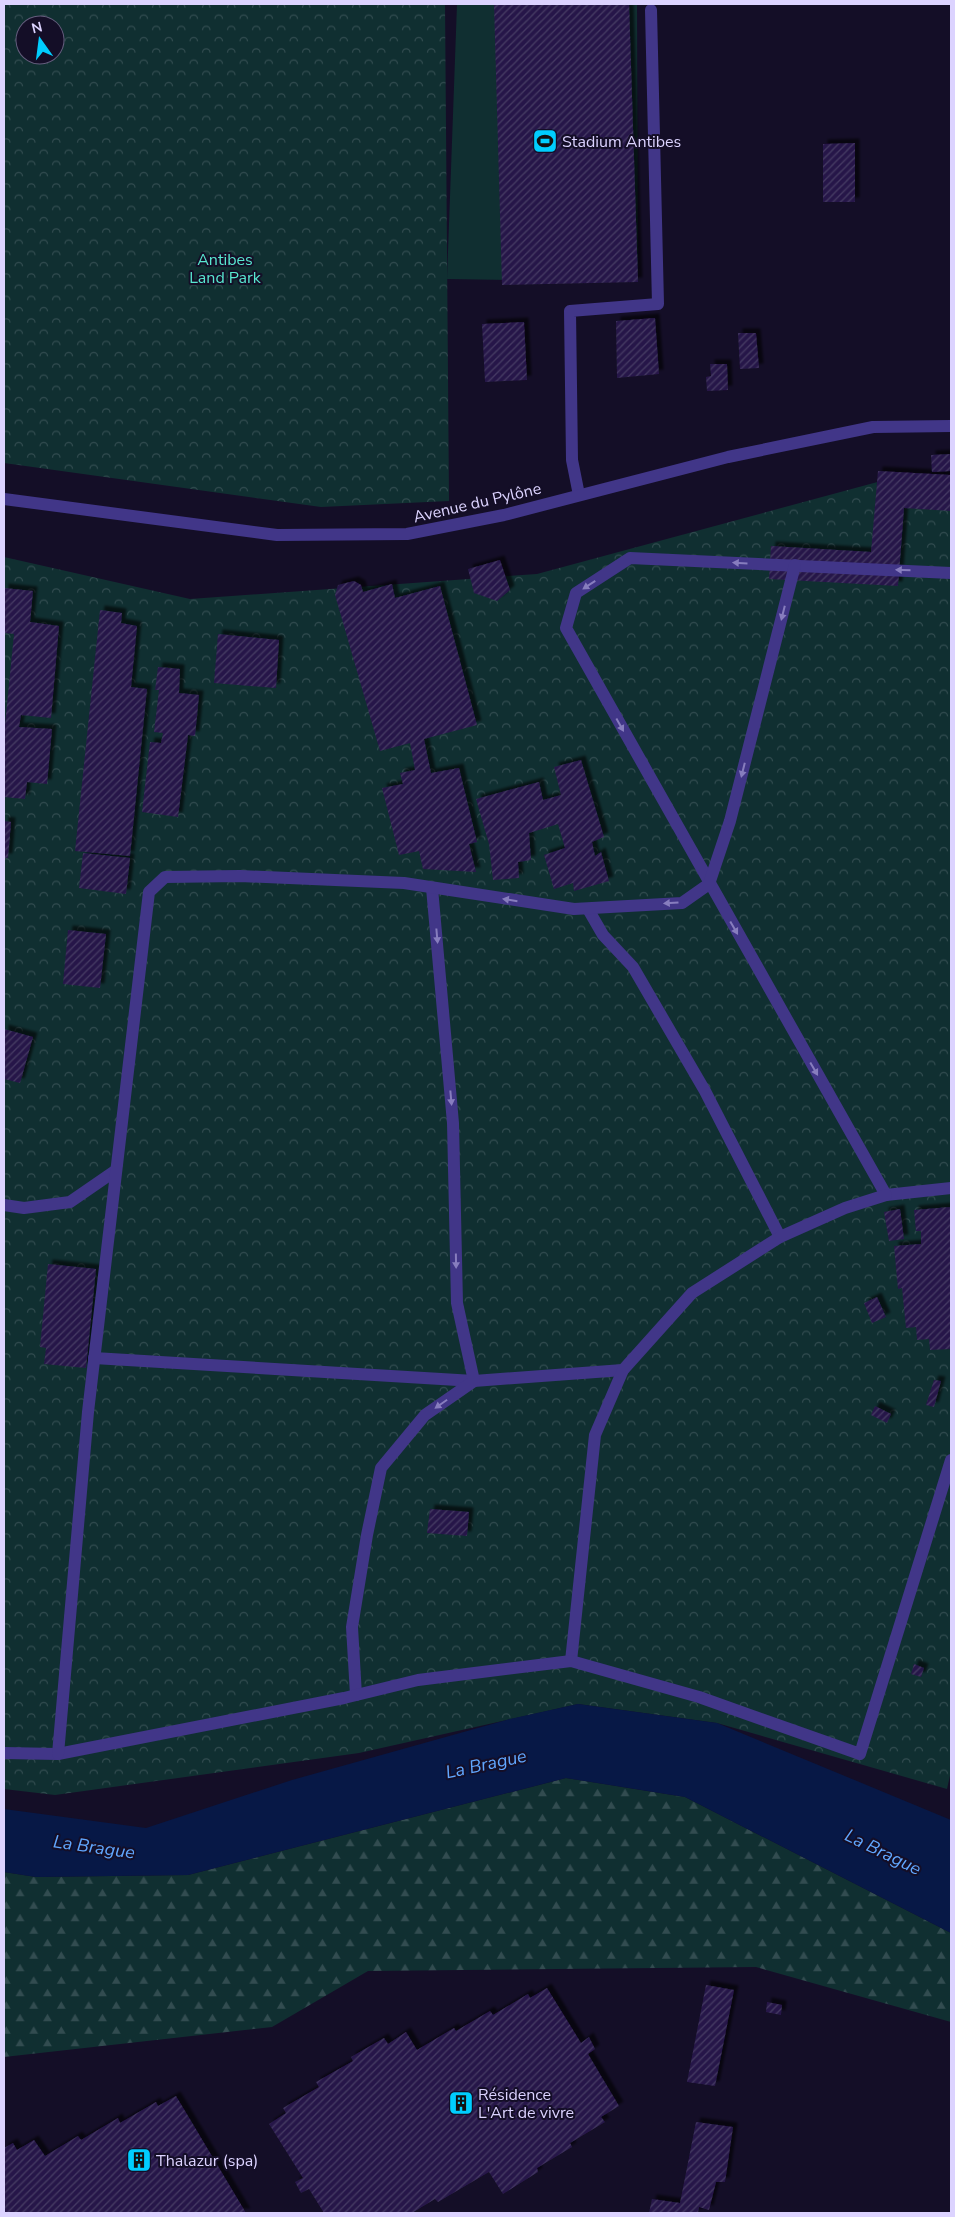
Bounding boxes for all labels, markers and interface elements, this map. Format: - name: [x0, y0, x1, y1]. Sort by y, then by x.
- north arrow: [15, 15, 65, 65]
- text: N: [30, 17, 44, 38]
- sports icon: Stadium Antibes: [532, 128, 558, 154]
- place label: Stadium Antibes: [562, 131, 681, 153]
- park label: Antibes Land Park: [189, 249, 262, 289]
- street label: Avenue du Pylône: [411, 478, 543, 528]
- one-way arrow: [732, 559, 748, 567]
- one-way arrow: [894, 566, 910, 574]
- one-way arrow: [583, 580, 596, 590]
- one-way arrow: [779, 605, 787, 620]
- one-way arrow: [616, 718, 625, 731]
- one-way arrow: [739, 763, 747, 778]
- one-way arrow: [501, 895, 517, 903]
- one-way arrow: [663, 900, 679, 908]
- one-way arrow: [730, 920, 738, 935]
- one-way arrow: [433, 929, 441, 945]
- one-way arrow: [810, 1062, 819, 1076]
- one-way arrow: [447, 1090, 455, 1106]
- one-way arrow: [452, 1253, 460, 1269]
- one-way arrow: [434, 1399, 447, 1409]
- water label: La Brague: [443, 1744, 529, 1784]
- water label: La Brague: [841, 1823, 926, 1881]
- water label: La Brague: [52, 1829, 137, 1865]
- place label: Résidence L'Art de vivre: [478, 2084, 574, 2124]
- building icon: Résidence L'Art de vivre: [448, 2090, 474, 2116]
- building icon: Thalazur (spa): [126, 2147, 152, 2173]
- place label: Thalazur (spa): [156, 2150, 258, 2172]

